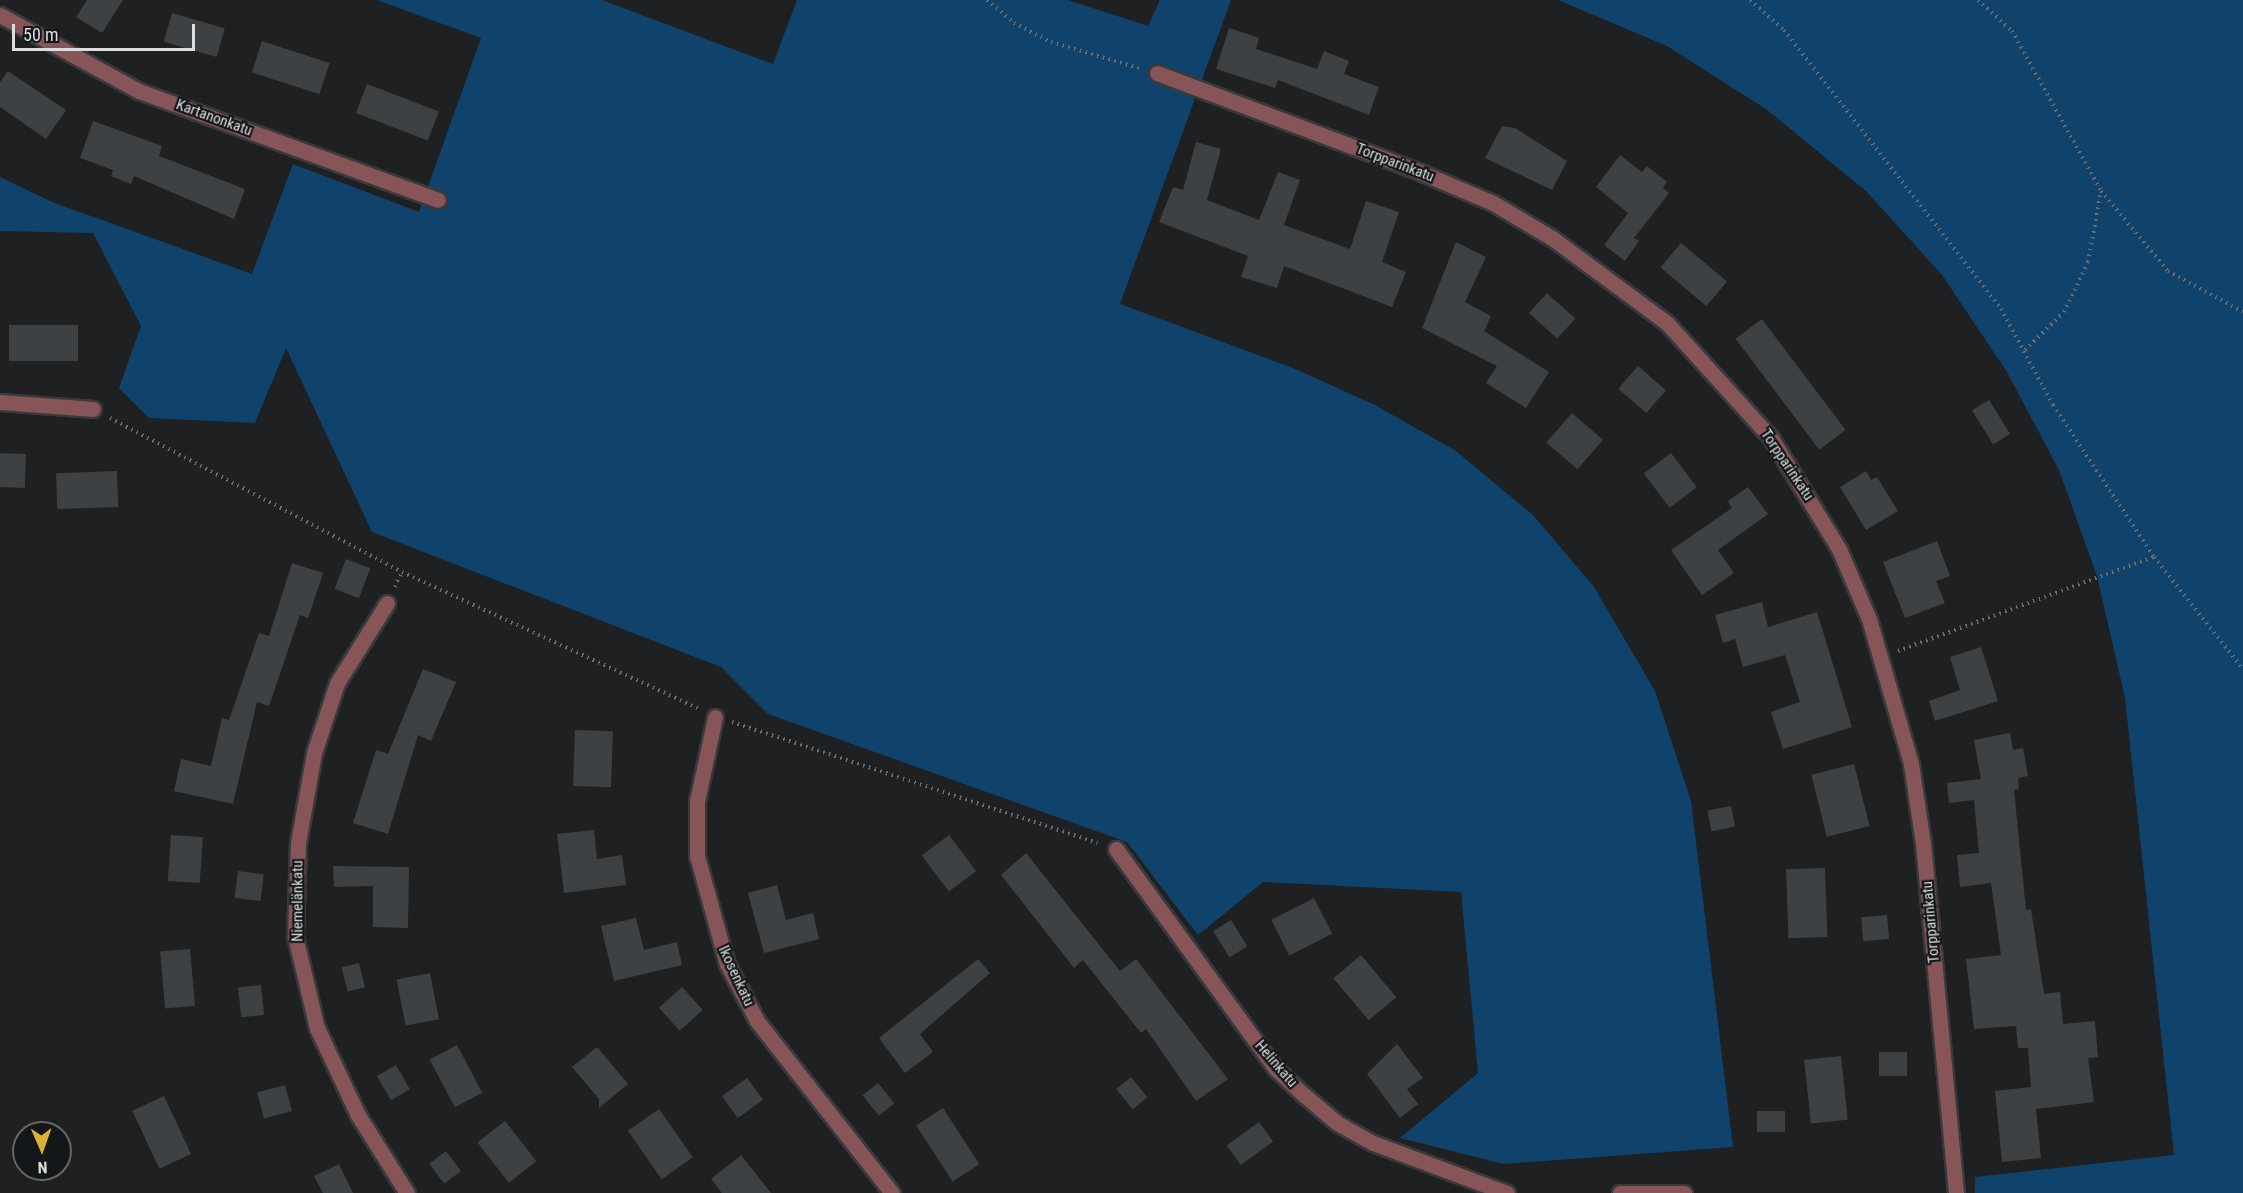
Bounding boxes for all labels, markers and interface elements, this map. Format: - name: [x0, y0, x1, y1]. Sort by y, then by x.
- scale bar: [15, 12, 198, 50]
- text: 50 m: [23, 24, 58, 45]
- street label: Kartanonkatu: [174, 96, 254, 140]
- street label: Torpparinkatu: [1353, 140, 1437, 186]
- street label: Torpparinkatu: [1757, 426, 1817, 504]
- street label: Niemelänkatu: [289, 860, 307, 942]
- street label: Torpparinkatu: [1918, 880, 1944, 964]
- street label: Ikosenkatu: [714, 943, 758, 1009]
- street label: Helinkatu: [1251, 1037, 1301, 1091]
- north arrow: [12, 1121, 72, 1181]
- text: N: [37, 1158, 48, 1177]

